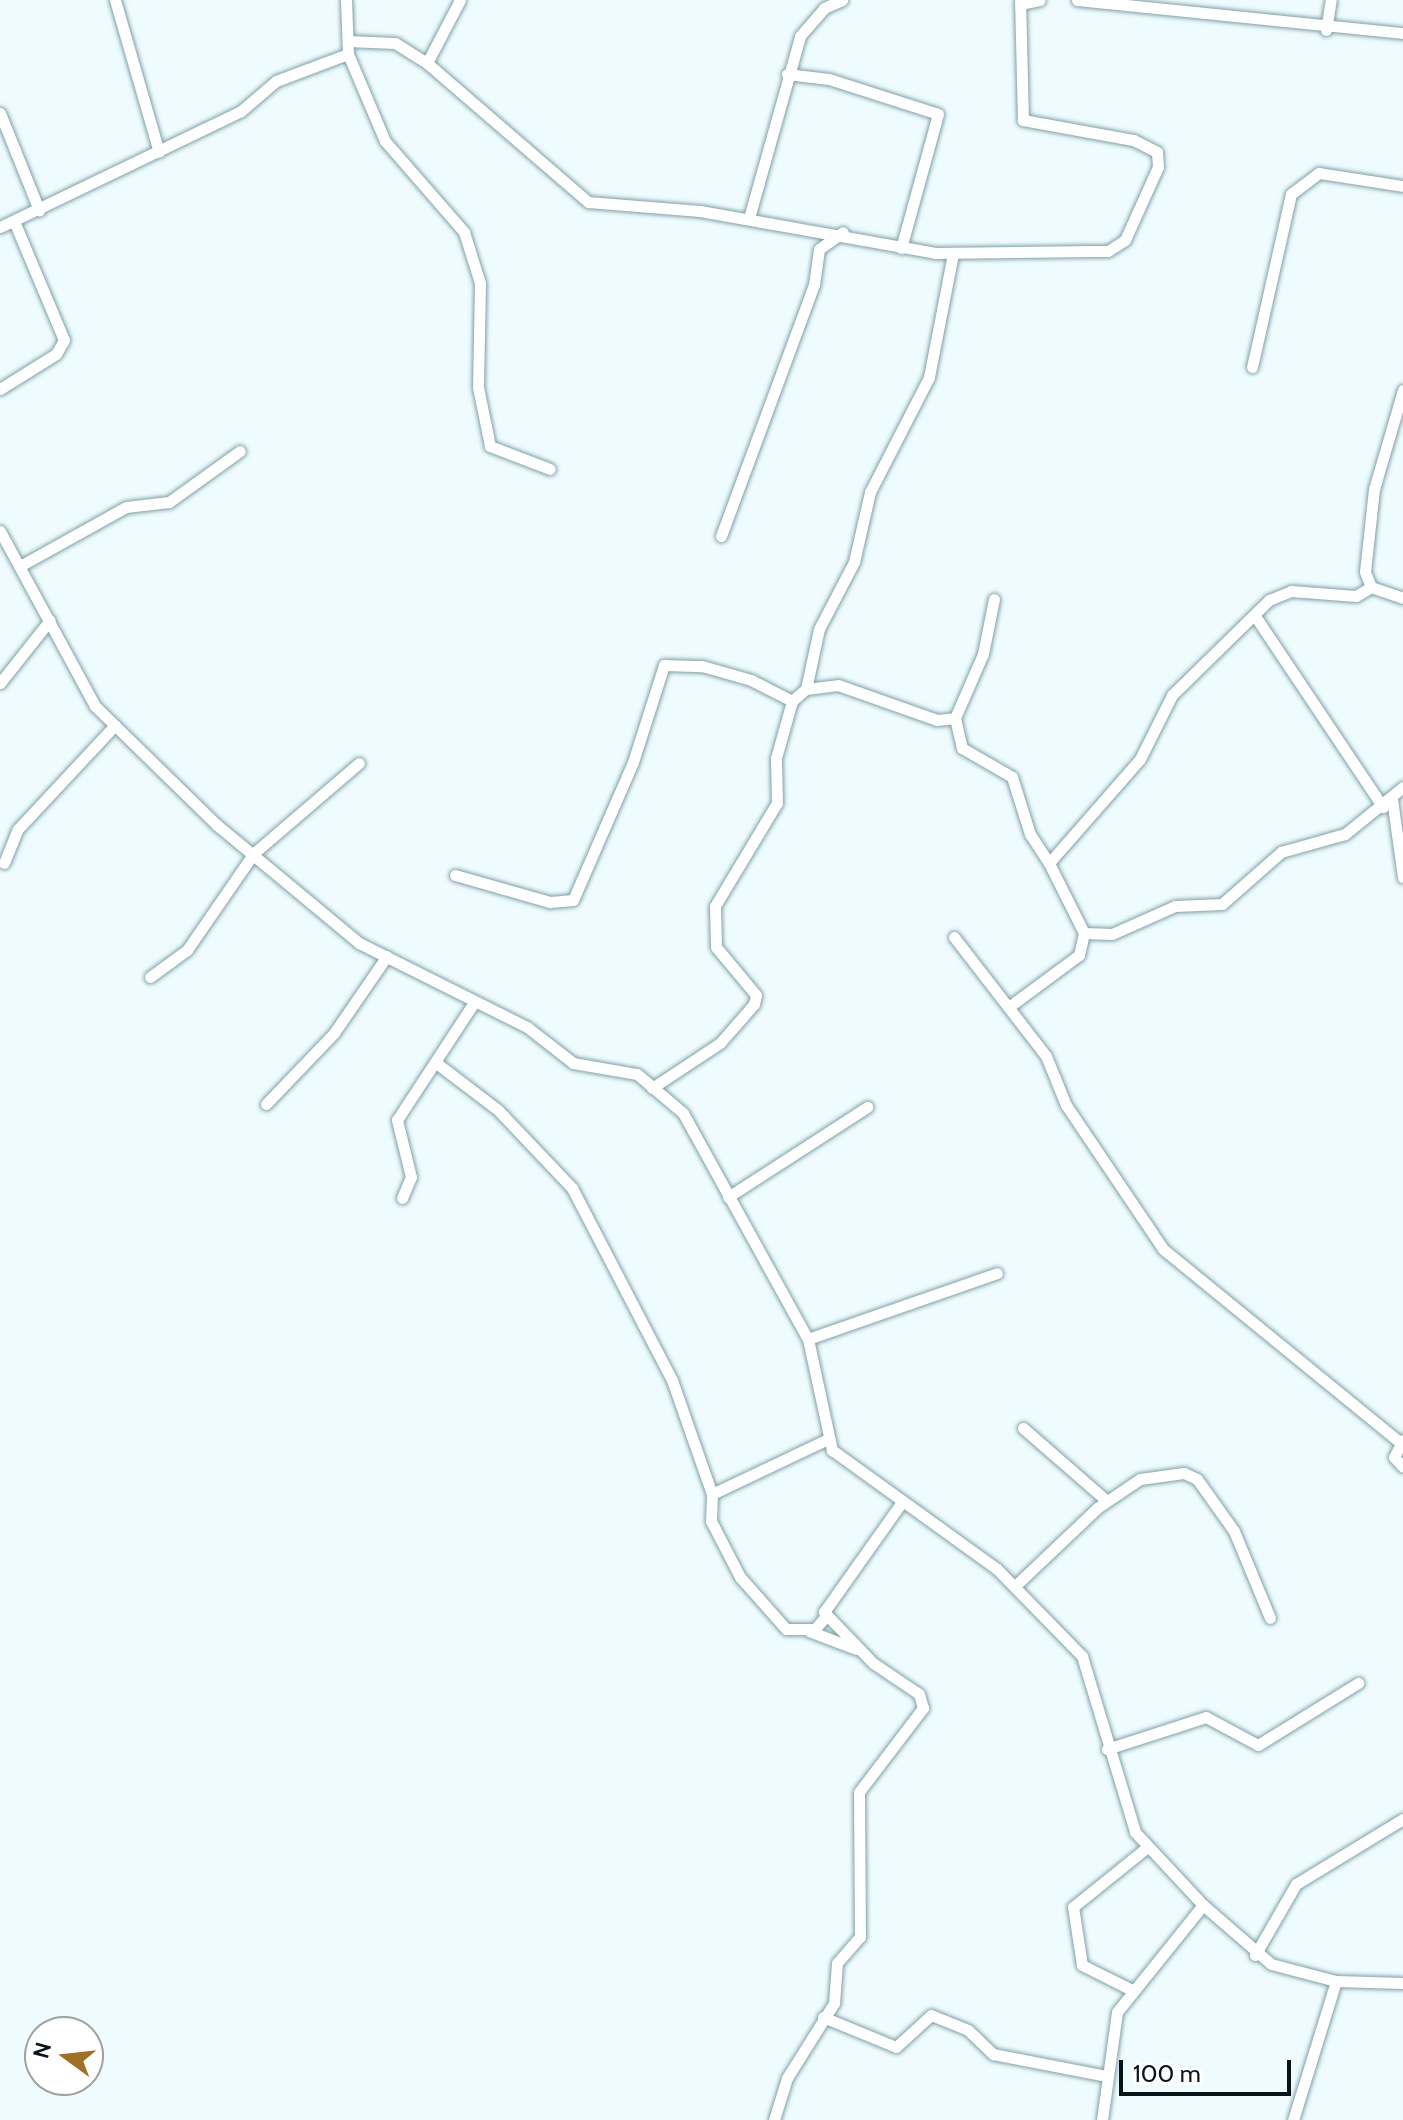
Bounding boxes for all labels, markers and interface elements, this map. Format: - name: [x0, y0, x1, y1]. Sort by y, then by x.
- north arrow: [24, 2016, 104, 2096]
- text: N: [27, 2039, 57, 2061]
- scale bar: [1123, 2044, 1295, 2094]
- text: 100 m: [1133, 2059, 1201, 2088]

